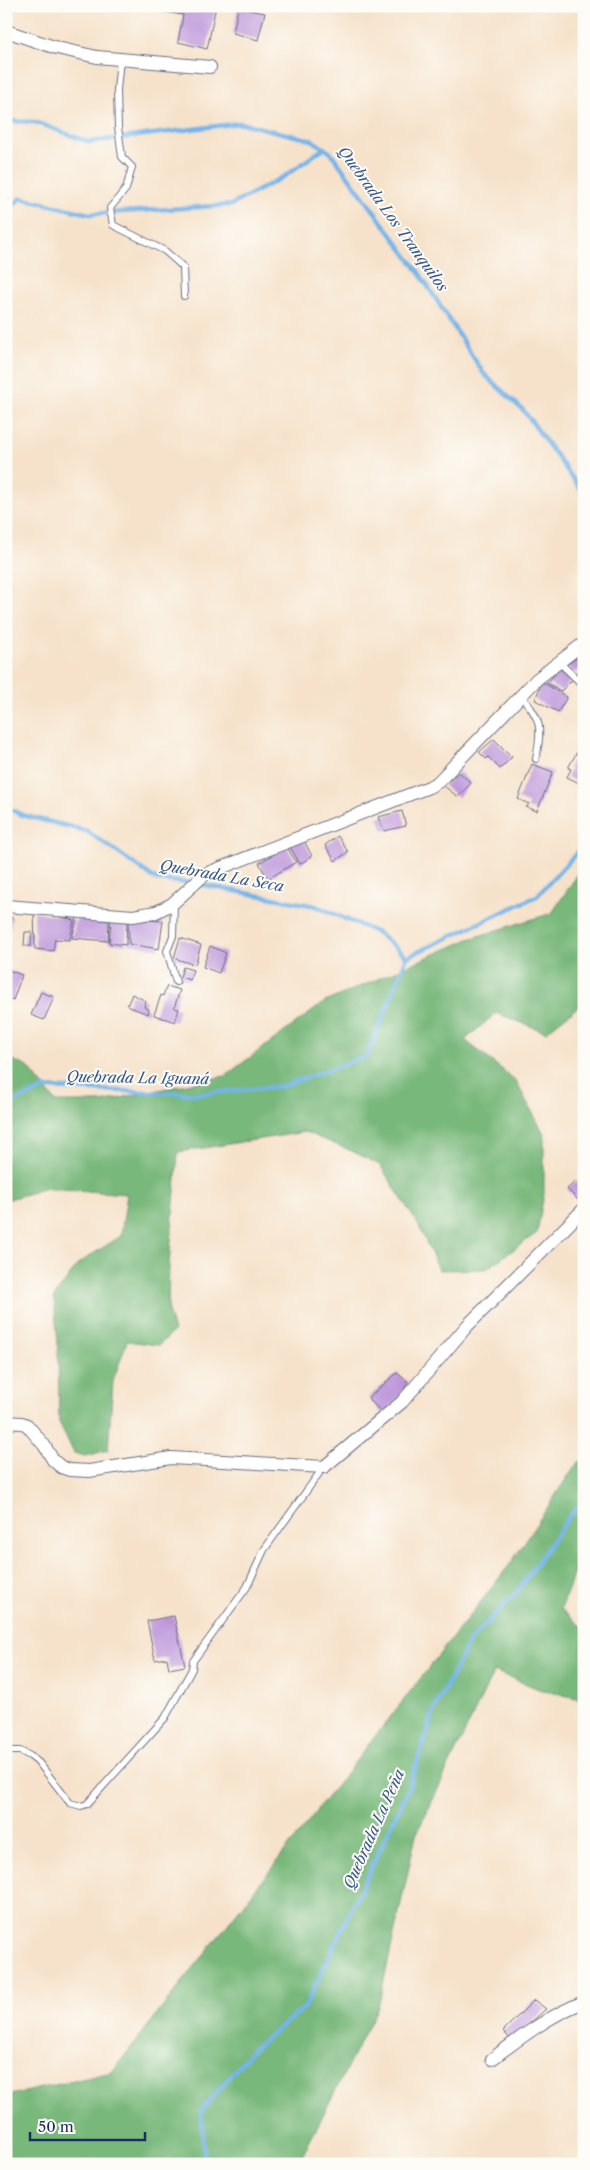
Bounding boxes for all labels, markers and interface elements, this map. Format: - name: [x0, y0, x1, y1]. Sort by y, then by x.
- water label: Quebrada Los Tranquilos: [334, 142, 453, 295]
- water label: Quebrada La Seca: [159, 855, 286, 896]
- water label: Quebrada La Iguaná: [66, 1067, 210, 1088]
- water label: Quebrada La Peña: [339, 1766, 408, 1891]
- scale bar: [30, 2110, 145, 2142]
- text: 50 m: [38, 2117, 74, 2136]

